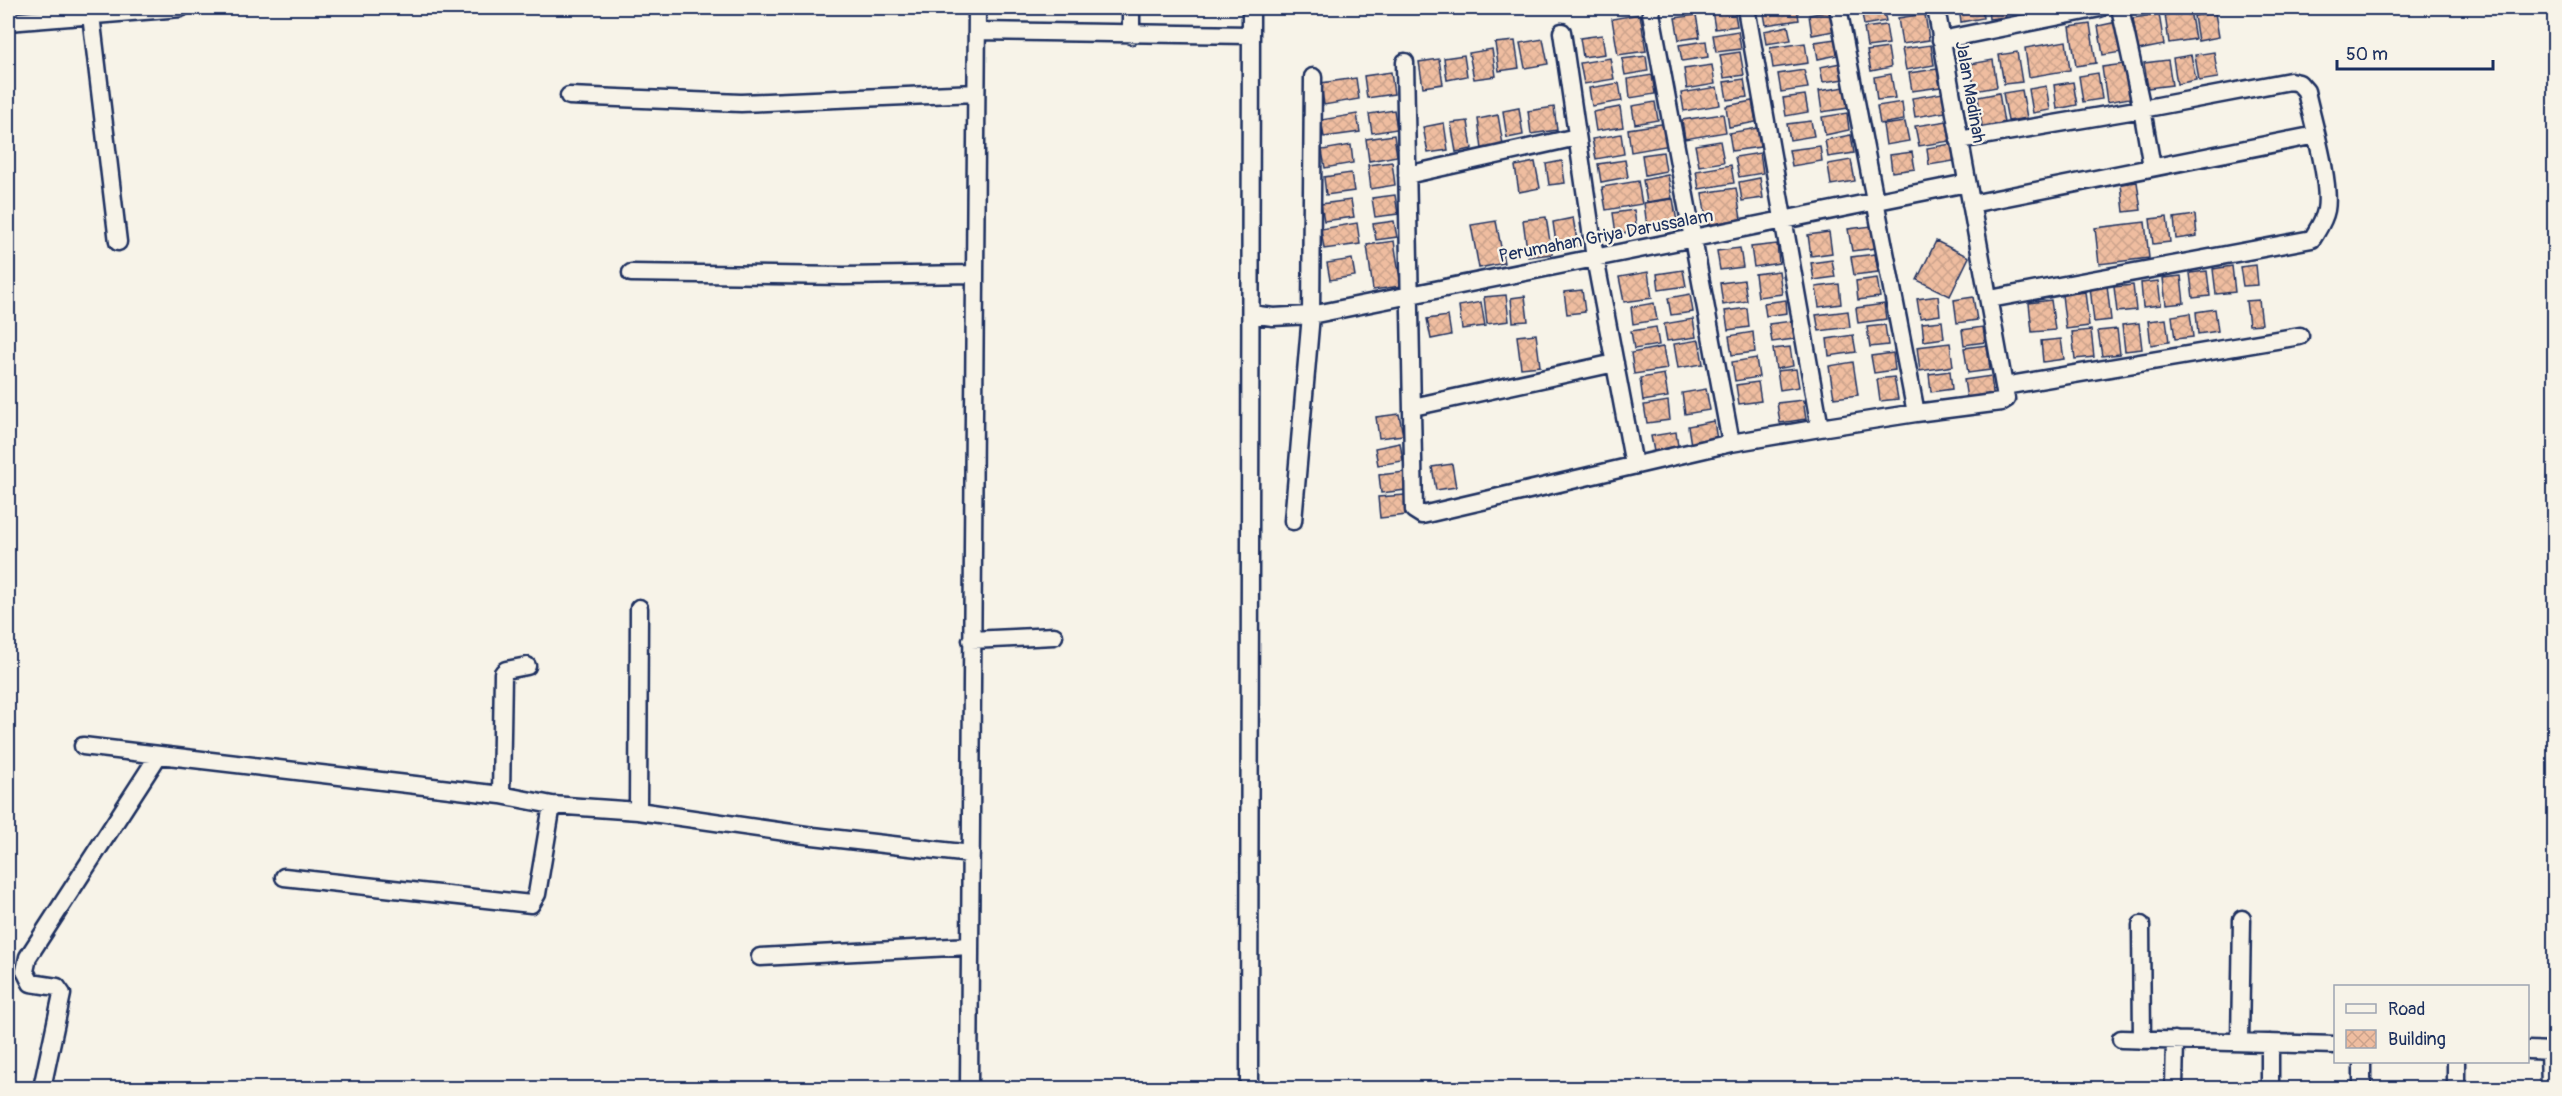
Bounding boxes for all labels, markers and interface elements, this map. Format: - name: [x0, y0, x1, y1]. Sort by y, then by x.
- scale bar: [2337, 33, 2493, 71]
- street label: Jalan Madinah: [1950, 39, 1990, 145]
- text: 50 m: [2346, 43, 2388, 66]
- street label: Perumahan Griya Darussalam: [1497, 204, 1715, 268]
- legend: [2334, 985, 2529, 1063]
- text: Road: [2388, 998, 2425, 1021]
- text: Building: [2388, 1028, 2446, 1051]

